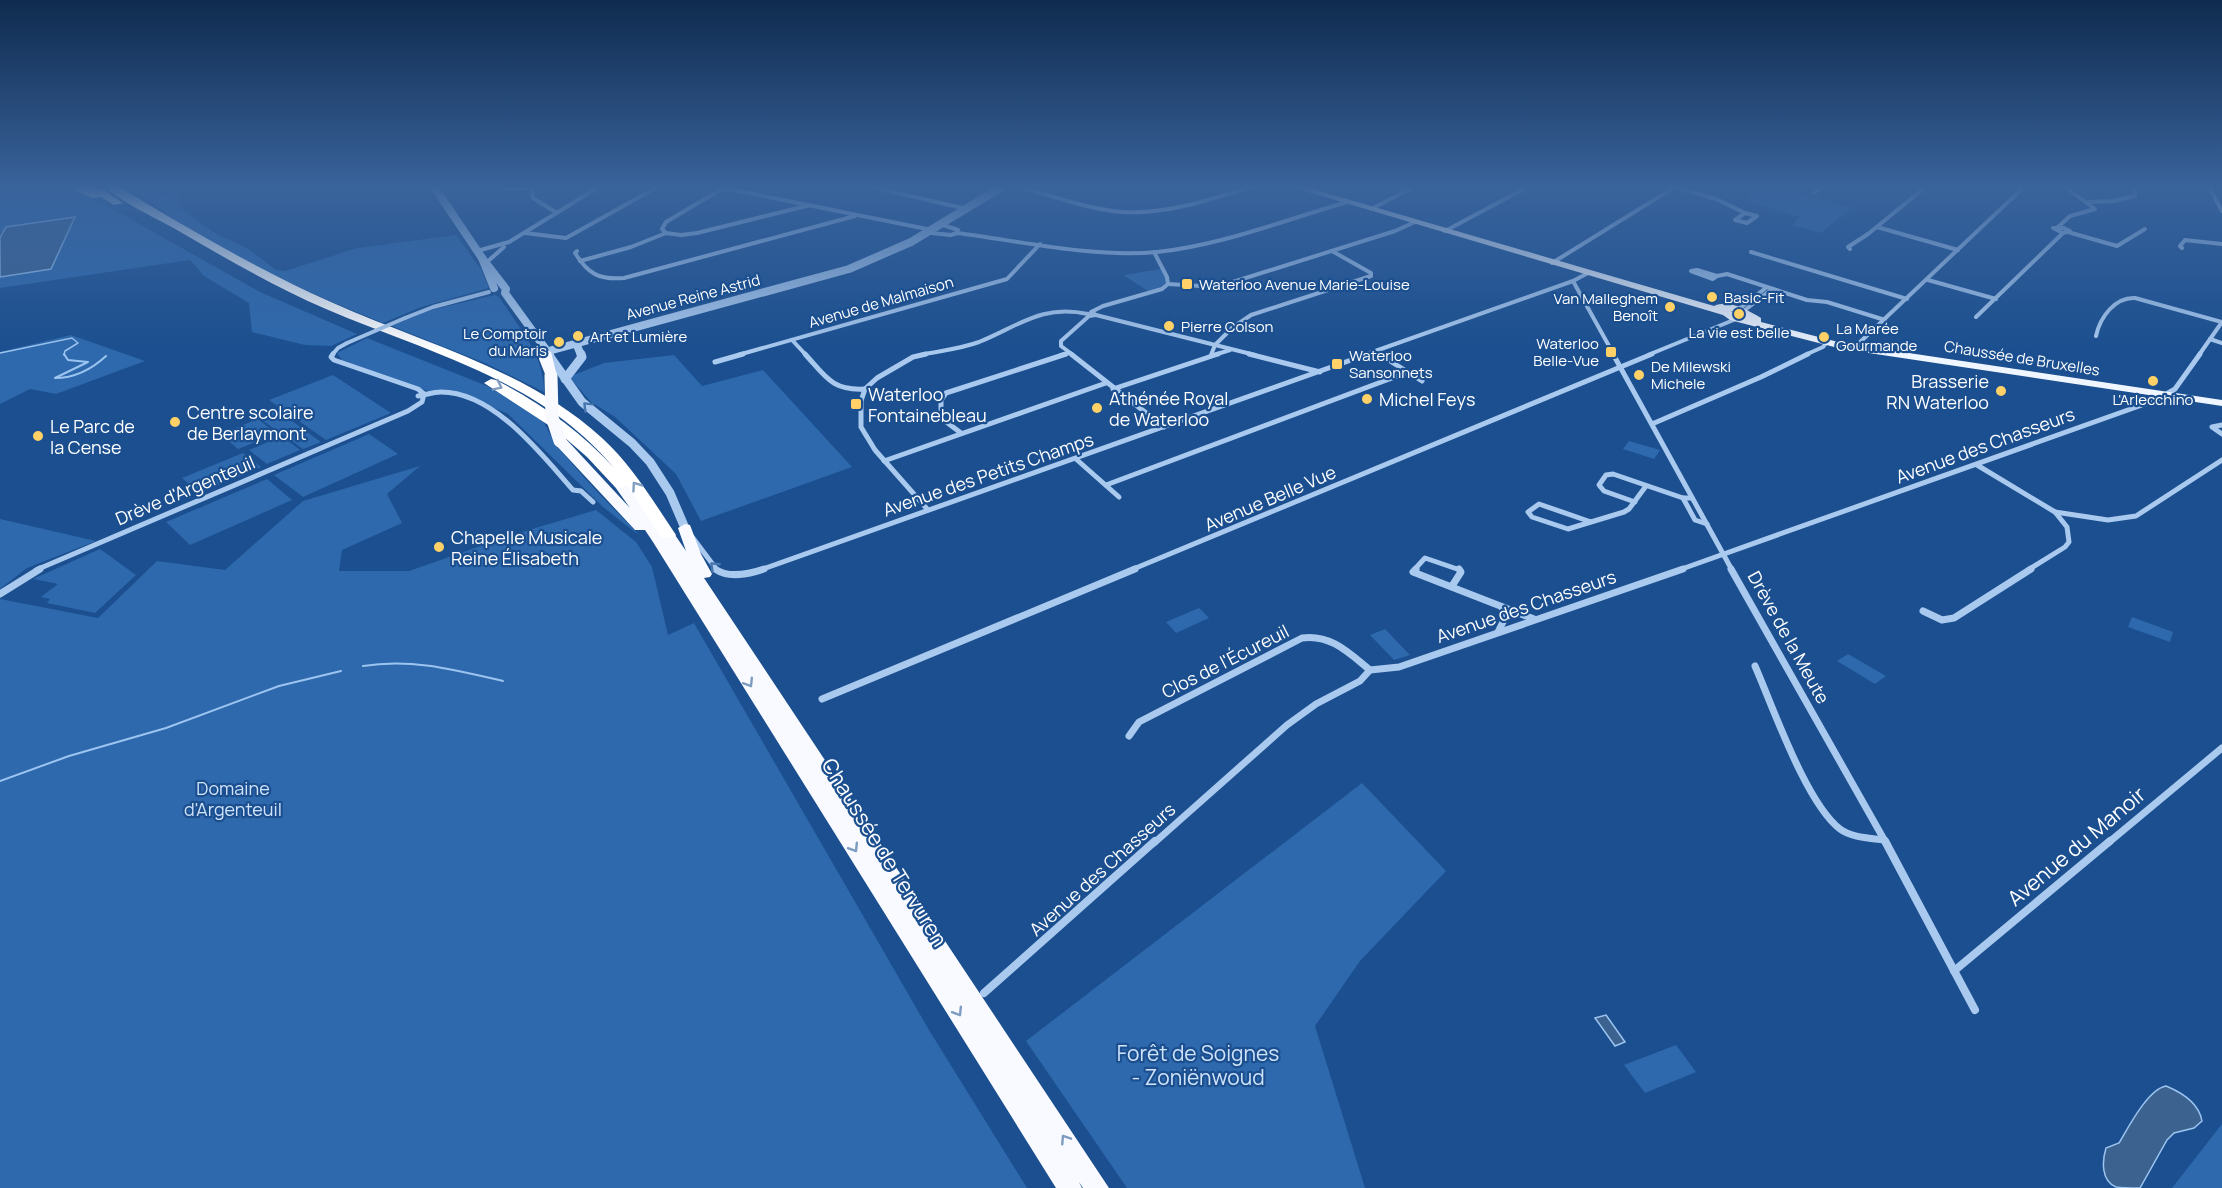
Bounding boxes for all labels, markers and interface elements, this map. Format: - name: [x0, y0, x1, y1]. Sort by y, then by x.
- street label: Avenue Reine Astrid: [624, 269, 762, 325]
- street label: Avenue de Malmaison: [806, 271, 956, 333]
- place label: Waterloo Avenue Marie-Louise: [1199, 274, 1410, 295]
- marker: Waterloo Avenue Marie-Louise: [1180, 277, 1194, 291]
- place label: Basic-Fit: [1724, 287, 1785, 308]
- place label: Van Malleghem Benoît: [1554, 288, 1658, 326]
- marker: Basic-Fit: [1705, 290, 1719, 304]
- marker: Van Malleghem Benoît: [1663, 300, 1677, 314]
- marker: La vie est belle: [1732, 307, 1746, 321]
- place label: Pierre Colson: [1181, 316, 1274, 337]
- place label: La Marée Gourmande: [1836, 318, 1918, 356]
- marker: Pierre Colson: [1162, 319, 1176, 333]
- place label: La vie est belle: [1689, 322, 1790, 343]
- place label: Le Comptoir du Maris: [463, 323, 548, 361]
- place label: Art et Lumière: [590, 326, 688, 347]
- marker: Art et Lumière: [571, 329, 585, 343]
- marker: La Marée Gourmande: [1817, 330, 1831, 344]
- place label: Waterloo Belle-Vue: [1533, 333, 1599, 371]
- marker: Le Comptoir du Maris: [552, 335, 566, 349]
- street label: Chaussée de Bruxelles: [1943, 335, 2101, 381]
- place label: Waterloo Sansonnets: [1349, 345, 1433, 383]
- marker: Waterloo Belle-Vue: [1604, 345, 1618, 359]
- place label: De Milewski Michele: [1651, 356, 1731, 394]
- marker: Waterloo Sansonnets: [1330, 357, 1344, 371]
- marker: De Milewski Michele: [1632, 368, 1646, 382]
- place label: Brasserie RN Waterloo: [1886, 369, 1989, 414]
- marker: L'Arlecchino: [2146, 374, 2160, 388]
- one-way arrow: [491, 379, 502, 391]
- place label: Waterloo Fontainebleau: [868, 382, 987, 427]
- marker: Brasserie RN Waterloo: [1994, 384, 2008, 398]
- place label: Athénée Royal de Waterloo: [1109, 386, 1229, 431]
- place label: Michel Feys: [1379, 387, 1475, 411]
- place label: L'Arlecchino: [2113, 389, 2194, 410]
- marker: Michel Feys: [1360, 392, 1374, 406]
- marker: Waterloo Fontainebleau: [849, 397, 863, 411]
- place label: Centre scolaire de Berlaymont: [187, 400, 314, 445]
- marker: Athénée Royal de Waterloo: [1090, 401, 1104, 415]
- street label: Avenue des Chasseurs: [1892, 401, 2078, 489]
- one-way arrow: [583, 403, 594, 413]
- place label: Le Parc de la Cense: [50, 414, 135, 459]
- marker: Centre scolaire de Berlaymont: [168, 415, 182, 429]
- street label: Avenue des Petits Champs: [879, 427, 1097, 521]
- marker: Le Parc de la Cense: [31, 429, 45, 443]
- street label: Drève d'Argenteuil: [111, 450, 259, 530]
- street label: Avenue Belle Vue: [1200, 459, 1340, 537]
- one-way arrow: [632, 482, 643, 493]
- place label: Chapelle Musicale Reine Élisabeth: [451, 525, 602, 570]
- marker: Chapelle Musicale Reine Élisabeth: [432, 540, 446, 554]
- one-way arrow: [711, 563, 722, 574]
- street label: Avenue des Chasseurs: [1433, 564, 1619, 648]
- street label: Drève de la Meute: [1743, 566, 1835, 708]
- street label: Clos de l'Écureuil: [1157, 619, 1293, 703]
- one-way arrow: [742, 677, 753, 688]
- street label: Chaussée de Tervuren: [816, 753, 954, 951]
- park label: Domaine d'Argenteuil: [184, 776, 282, 821]
- street label: Avenue du Manoir: [2001, 780, 2151, 912]
- street label: Avenue des Chasseurs: [1024, 797, 1180, 941]
- one-way arrow: [846, 842, 858, 852]
- one-way arrow: [951, 1006, 962, 1017]
- park label: Forêt de Soignes - Zoniënwoud: [1117, 1039, 1279, 1091]
- one-way arrow: [1061, 1135, 1072, 1146]

